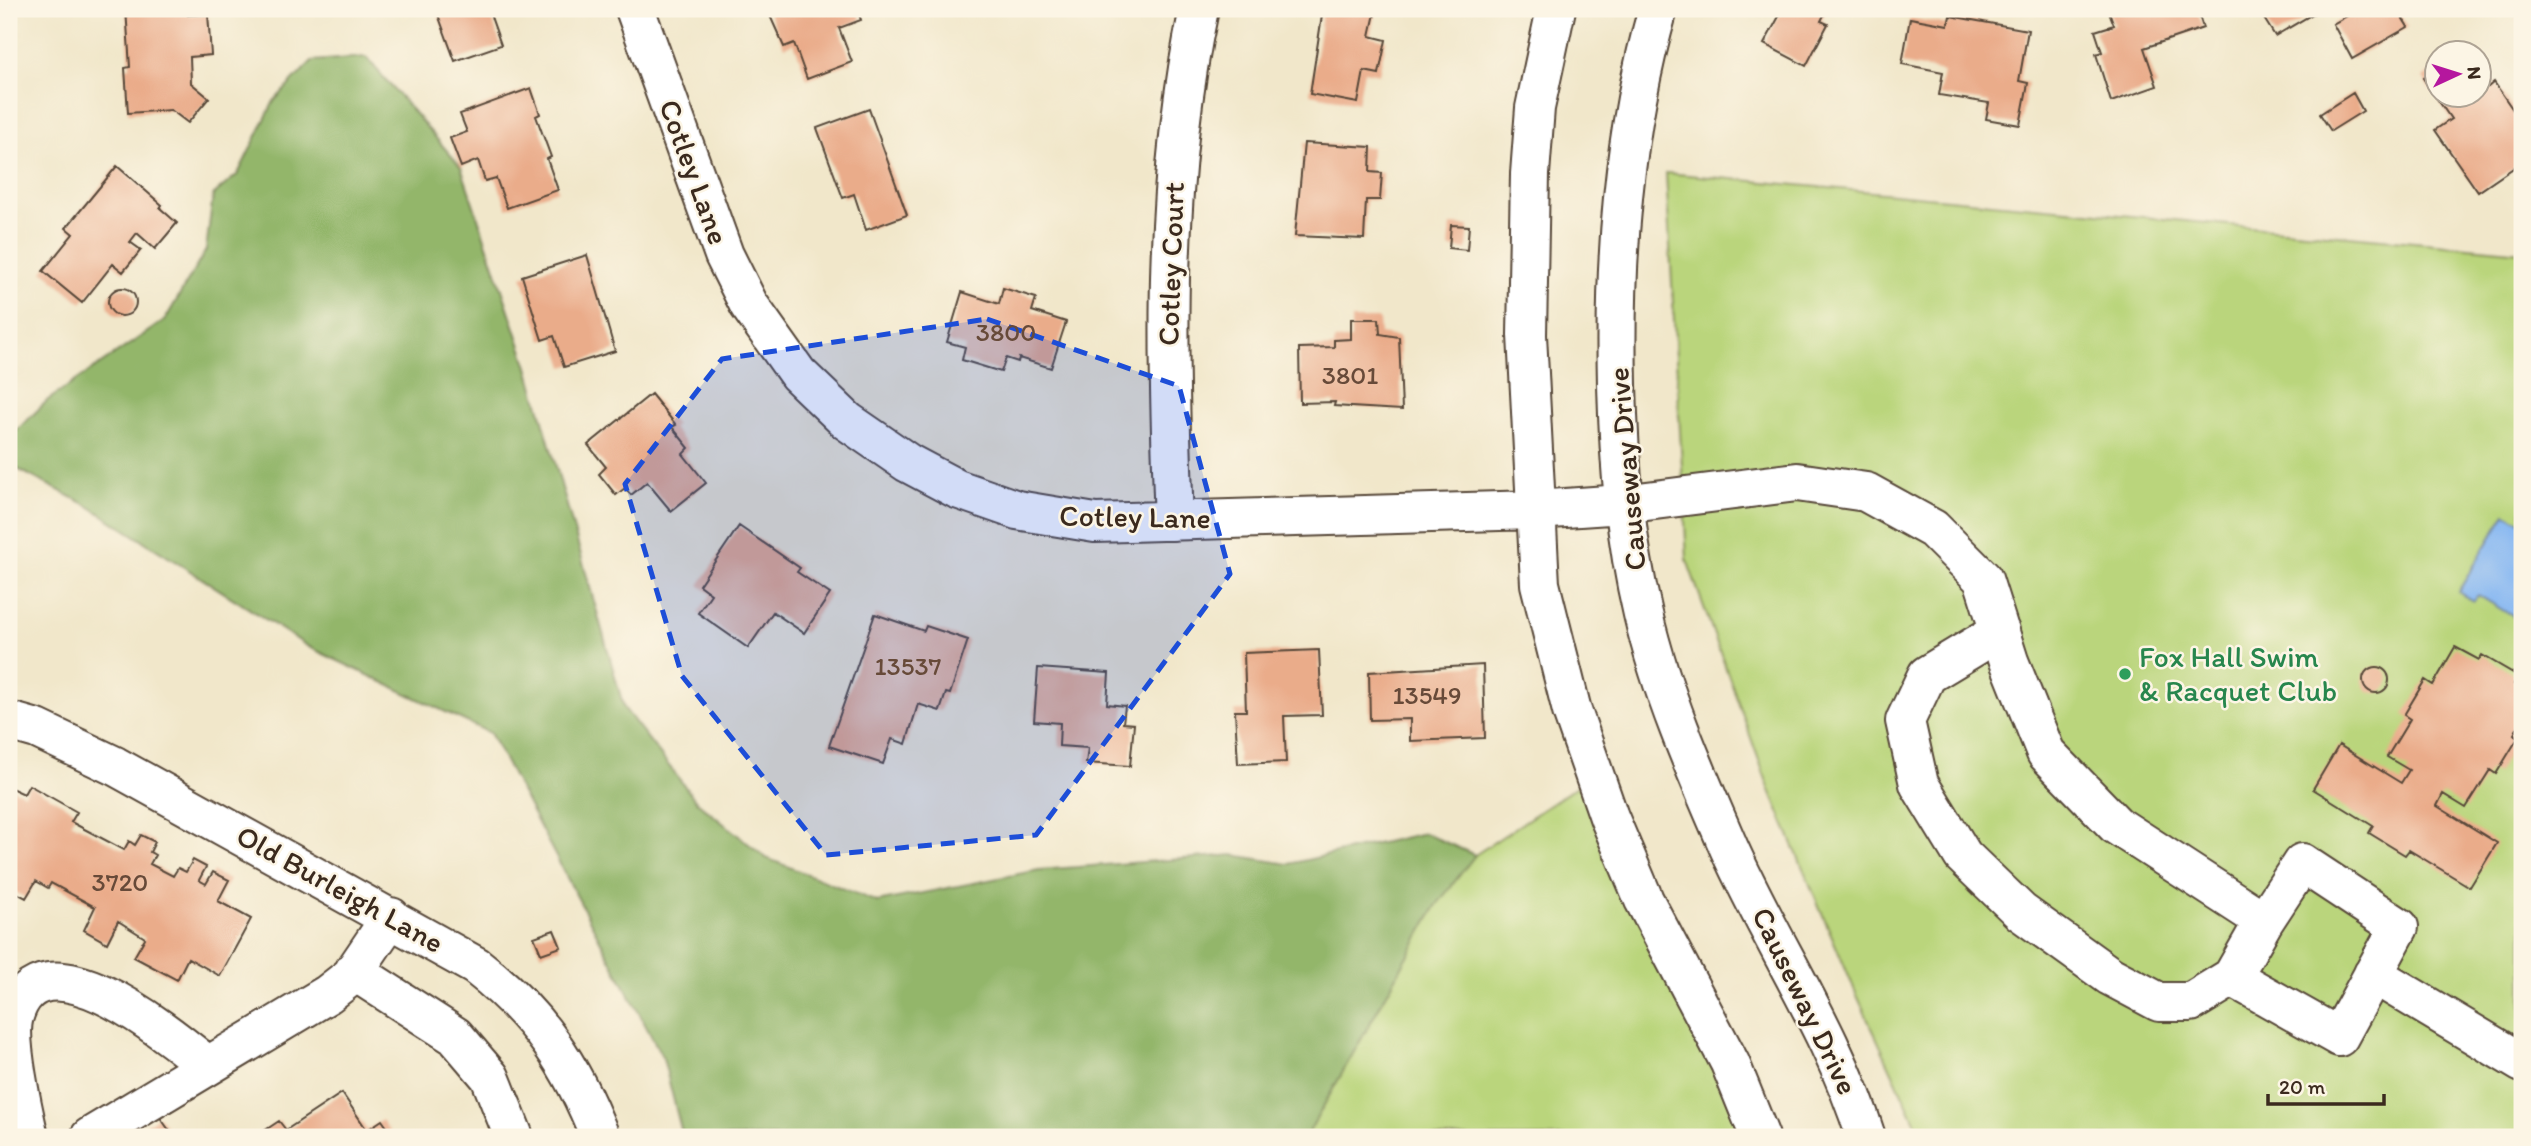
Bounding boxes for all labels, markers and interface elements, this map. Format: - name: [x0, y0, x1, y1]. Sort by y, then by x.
- north arrow: [2422, 38, 2492, 108]
- text: N: [2463, 66, 2486, 80]
- street label: Cotley Lane: [651, 94, 738, 249]
- street label: Cotley Court: [1149, 182, 1192, 346]
- house number: 3800: [976, 316, 1036, 348]
- house number: 3801: [1322, 359, 1378, 391]
- street label: Causeway Drive: [1599, 366, 1654, 572]
- street label: Cotley Lane: [1059, 497, 1211, 536]
- place label: Fox Hall Swim & Racquet Club: [2139, 638, 2337, 709]
- house number: 13537: [875, 650, 942, 682]
- marker: Fox Hall Swim & Racquet Club: [2117, 666, 2133, 682]
- house number: 13549: [1392, 679, 1462, 711]
- street label: Old Burleigh Lane: [230, 816, 450, 961]
- house number: 3720: [92, 866, 148, 898]
- street label: Causeway Drive: [1744, 901, 1867, 1101]
- scale bar: [2268, 1062, 2384, 1106]
- text: 20 m: [2279, 1074, 2326, 1099]

